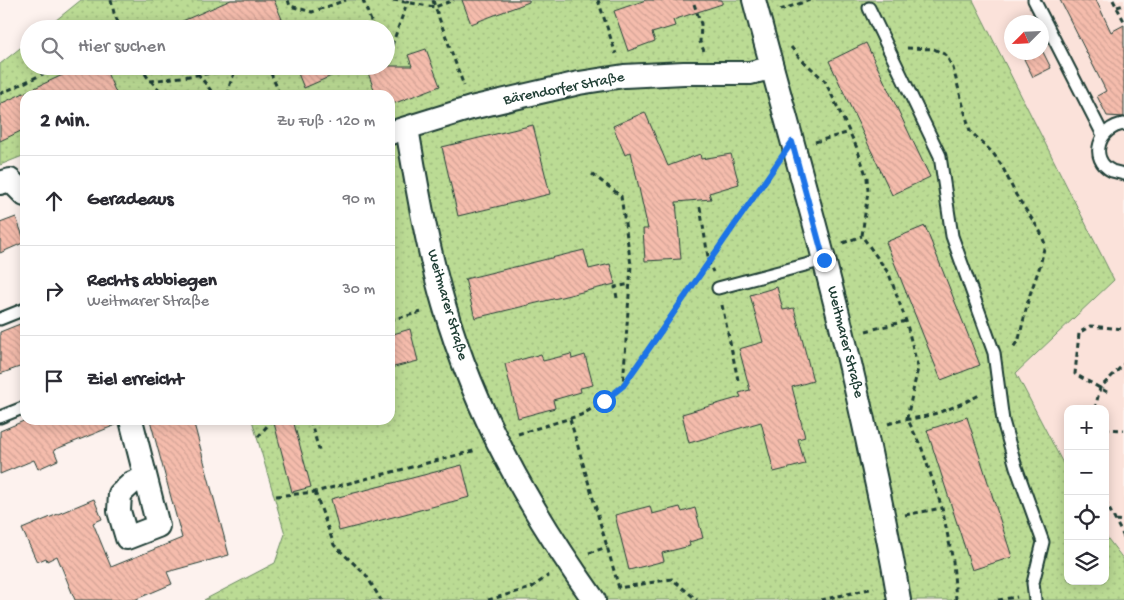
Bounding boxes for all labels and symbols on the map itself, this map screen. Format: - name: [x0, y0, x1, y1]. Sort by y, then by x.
- north arrow: [1004, 15, 1049, 60]
- street label: Bärendorfer Straße: [501, 68, 626, 110]
- street label: Weitmarer Straße: [423, 248, 471, 363]
- route end: [813, 249, 836, 272]
- street label: Weitmarer Straße: [822, 284, 868, 400]
- route start: [593, 390, 616, 413]

